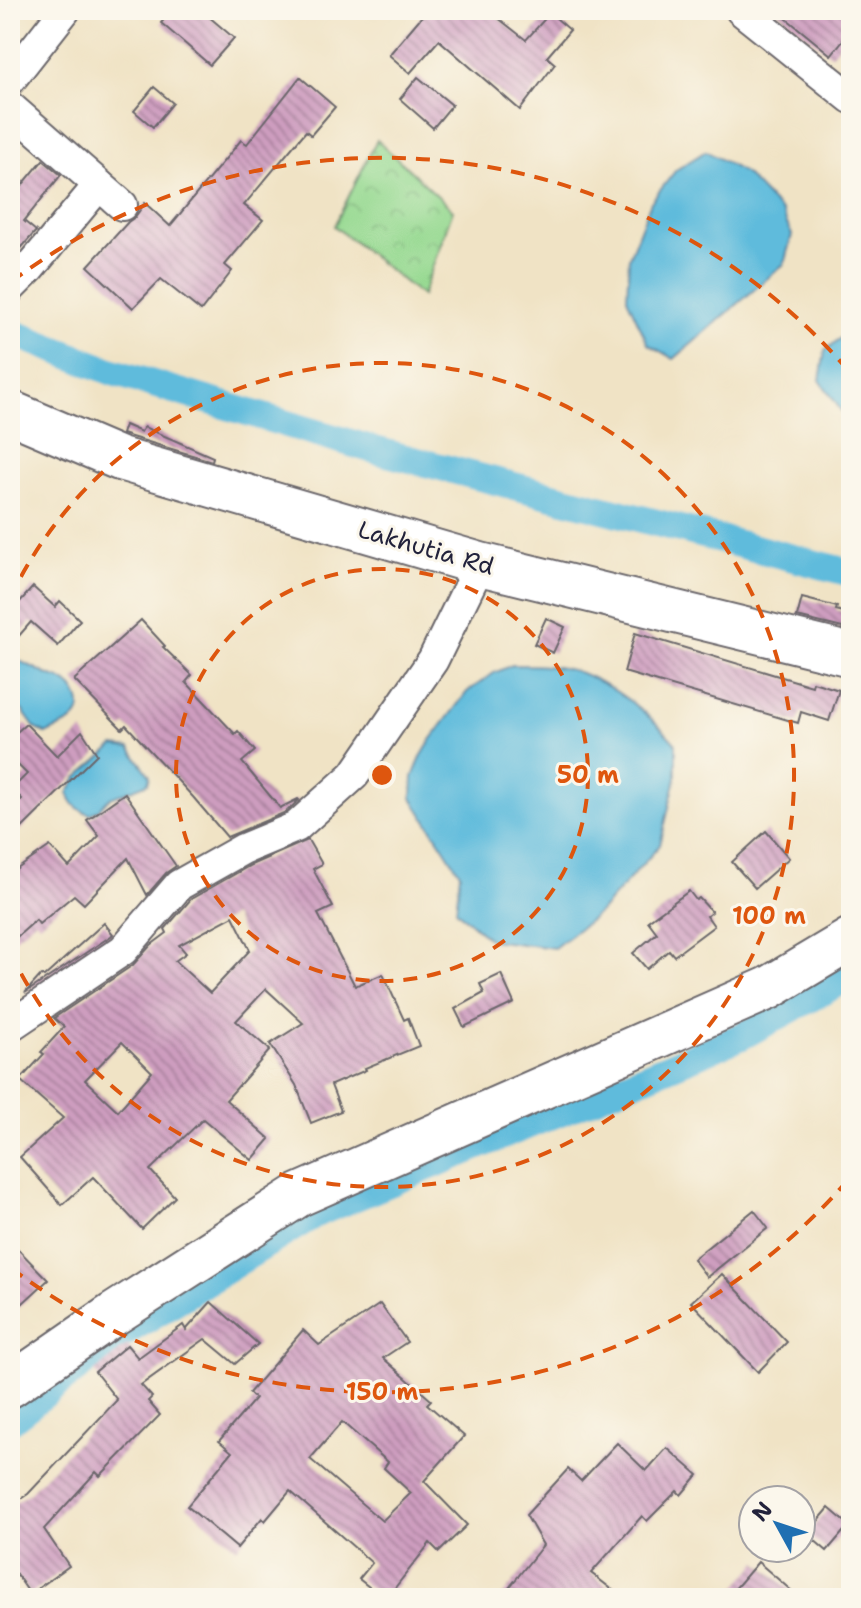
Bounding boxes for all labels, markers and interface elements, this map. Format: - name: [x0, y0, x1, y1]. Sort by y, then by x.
- street label: Lakhutia Rd: [354, 513, 498, 583]
- text: 50 m: [557, 759, 619, 791]
- centre of rings: [368, 761, 396, 789]
- text: 100 m: [732, 900, 806, 932]
- text: 150 m: [346, 1376, 418, 1408]
- north arrow: [737, 1484, 817, 1564]
- text: N: [745, 1495, 779, 1527]

